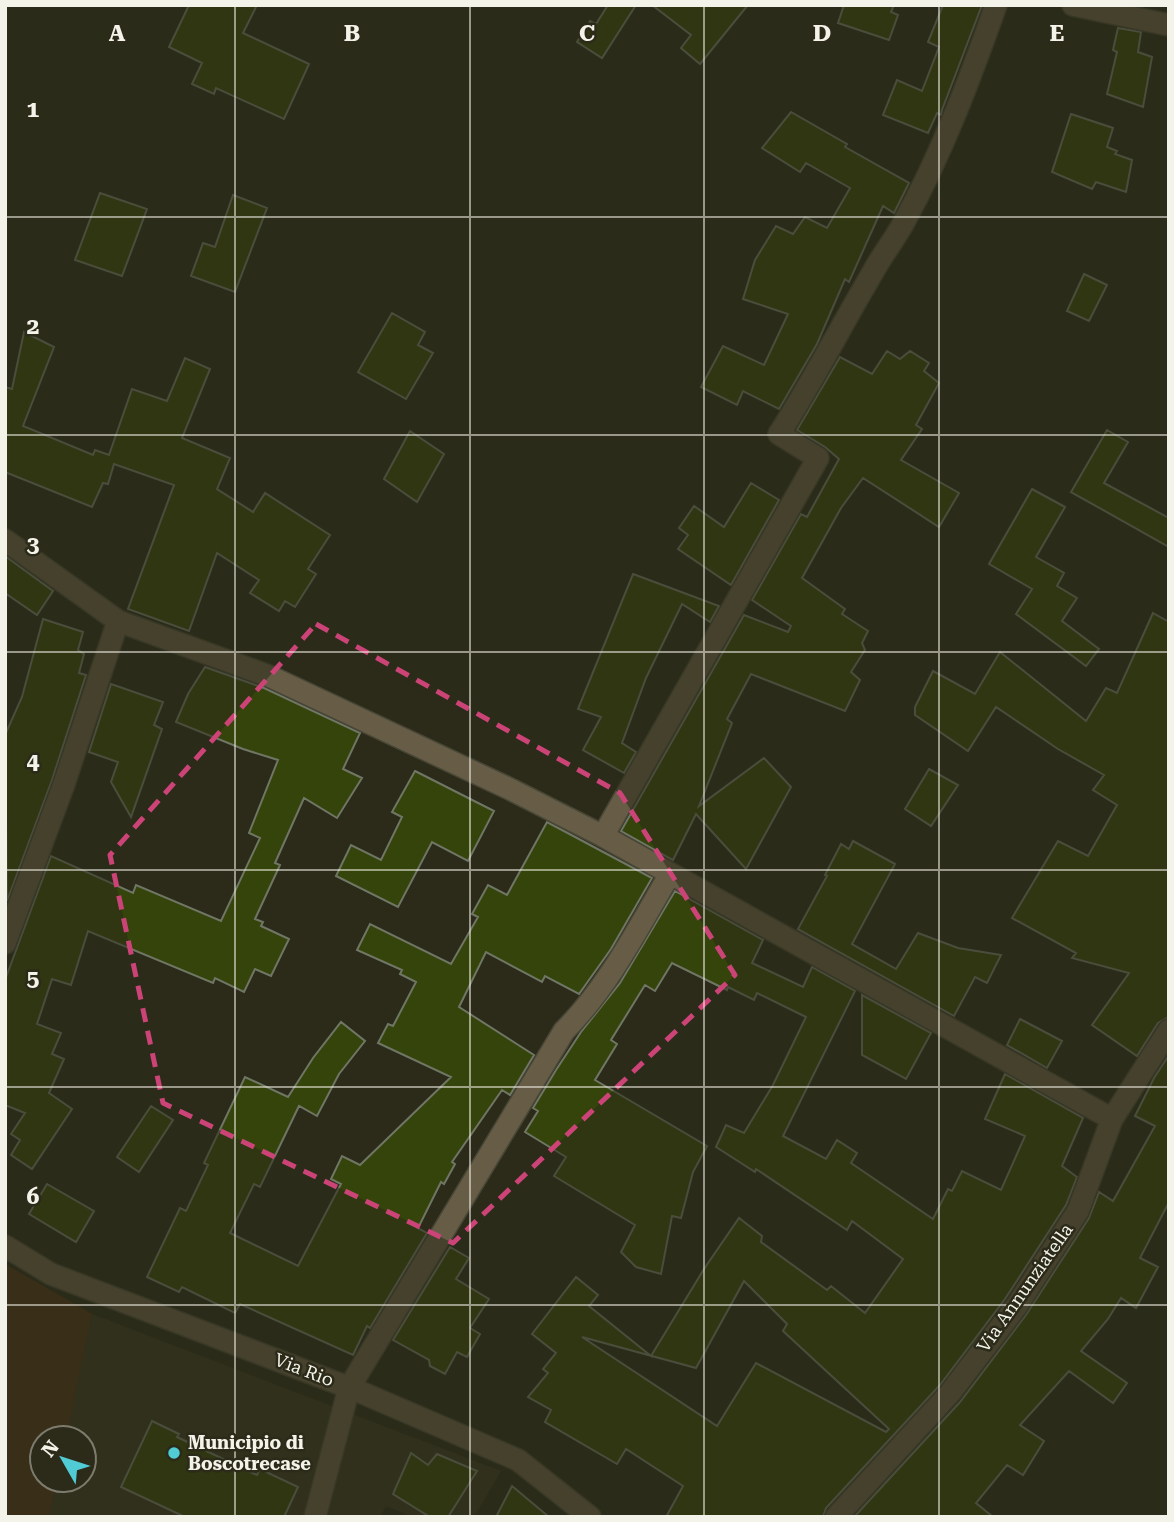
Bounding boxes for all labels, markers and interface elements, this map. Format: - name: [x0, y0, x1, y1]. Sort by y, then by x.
- text: A: [109, 20, 126, 47]
- text: B: [344, 20, 360, 47]
- text: C: [579, 20, 595, 47]
- text: D: [813, 20, 831, 47]
- text: E: [1050, 20, 1064, 47]
- text: 1: [27, 96, 40, 123]
- text: 2: [27, 313, 39, 340]
- text: 3: [27, 531, 40, 558]
- text: 4: [27, 748, 40, 775]
- text: 5: [27, 965, 40, 992]
- text: 6: [27, 1183, 40, 1210]
- street label: Via Annunziatella: [972, 1219, 1077, 1356]
- street label: Via Rio: [271, 1349, 337, 1390]
- north arrow: [28, 1424, 98, 1494]
- place label: Municipio di Boscotrecase: [188, 1432, 311, 1474]
- text: N: [37, 1435, 64, 1462]
- marker: Municipio di Boscotrecase: [166, 1445, 182, 1461]

